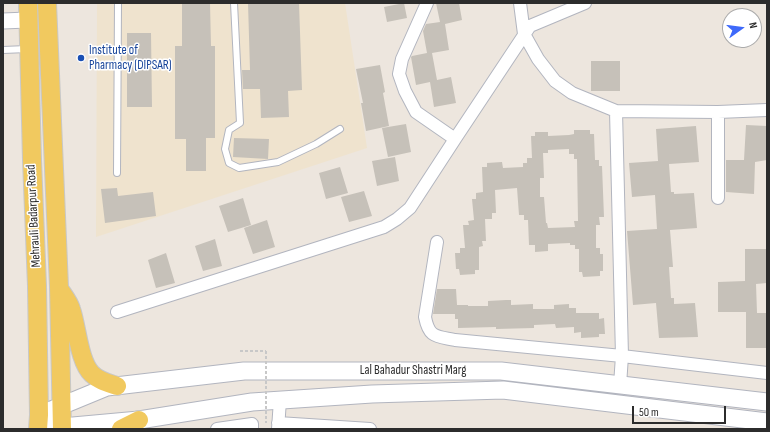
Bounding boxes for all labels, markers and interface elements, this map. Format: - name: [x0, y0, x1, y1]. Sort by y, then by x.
- north arrow: [722, 8, 762, 48]
- text: N: [746, 21, 760, 30]
- place label: Institute of Pharmacy (DIPSAR): [89, 43, 172, 74]
- marker: Institute of Pharmacy (DIPSAR): [76, 53, 86, 63]
- street label: Mehrauli Badarpur Road: [24, 164, 44, 268]
- street label: Lal Bahadur Shastri Marg: [360, 363, 466, 379]
- scale bar: [634, 398, 728, 424]
- text: 50 m: [639, 405, 659, 420]

